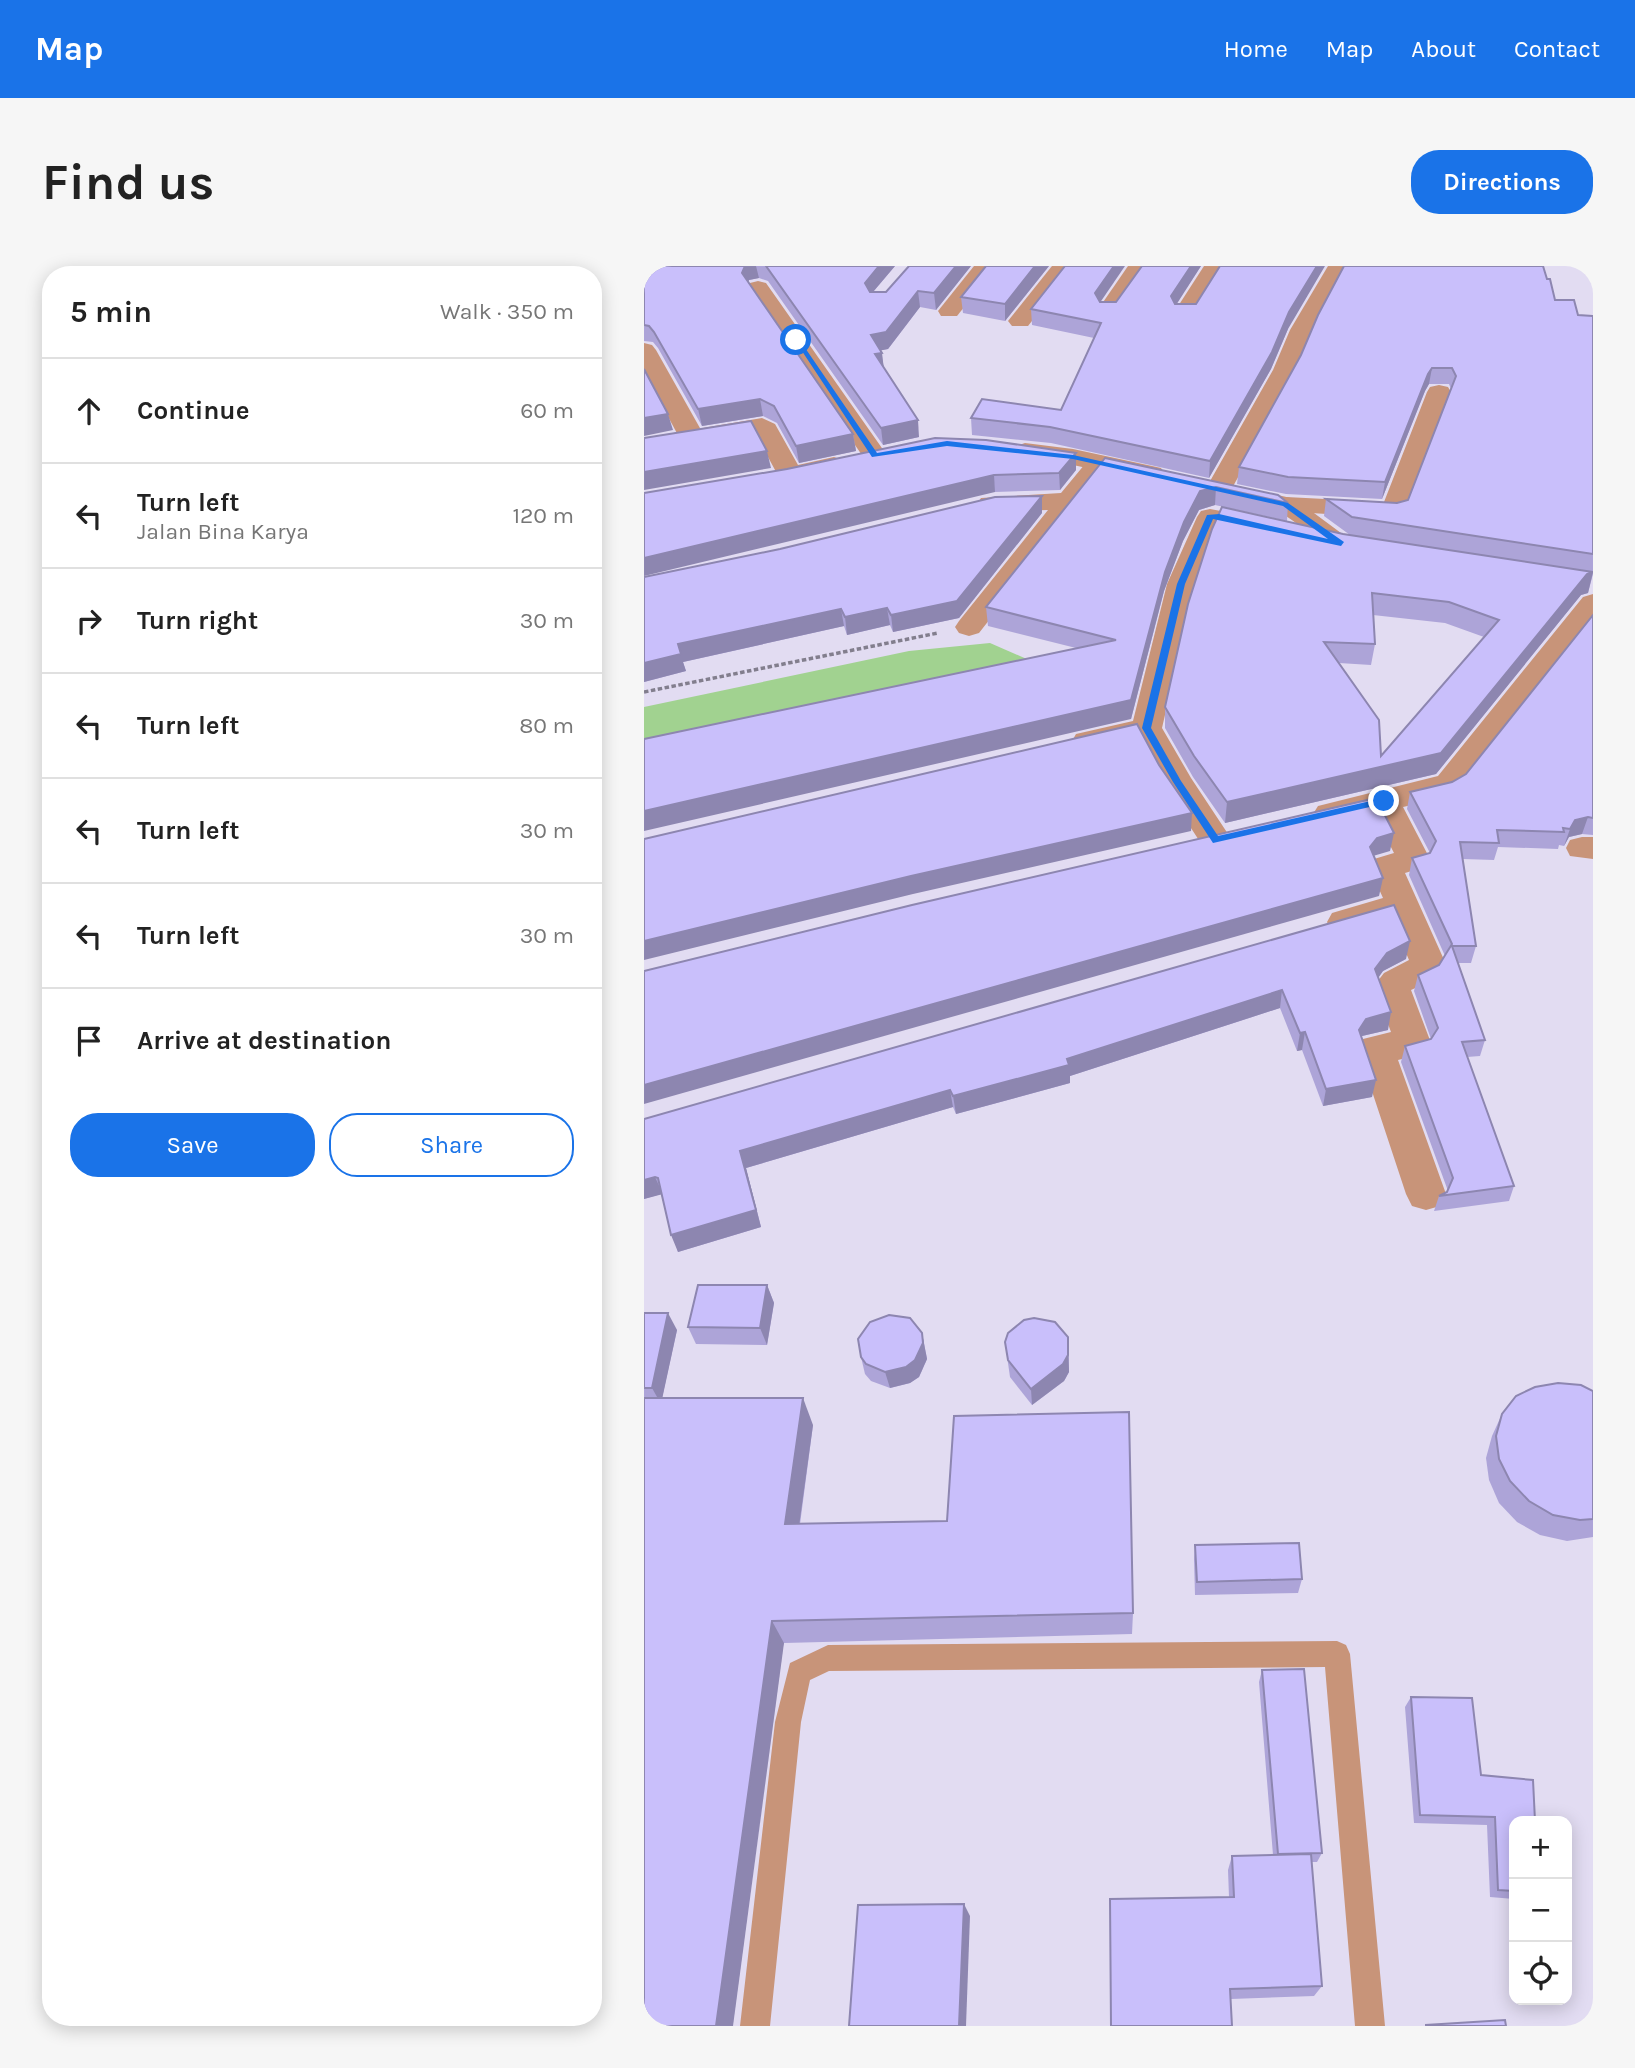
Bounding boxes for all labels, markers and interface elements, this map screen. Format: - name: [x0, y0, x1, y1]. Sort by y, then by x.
- text: Map: [35, 30, 103, 68]
- text: Home: [1224, 35, 1288, 63]
- text: Map: [1326, 35, 1373, 63]
- text: About: [1411, 35, 1476, 63]
- text: Contact: [1514, 35, 1600, 63]
- button: Directions: [1411, 150, 1593, 214]
- text: Find us: [42, 154, 214, 211]
- text: 5 min: [70, 294, 152, 330]
- text: Walk · 350 m: [440, 298, 574, 325]
- route start: [780, 324, 811, 355]
- icon: ahead: [70, 392, 108, 430]
- text: Continue: [137, 395, 249, 426]
- text: 60 m: [520, 397, 574, 424]
- text: Turn left: [137, 487, 239, 518]
- icon: left: [70, 497, 108, 535]
- text: 120 m: [512, 502, 574, 529]
- text: Jalan Bina Karya: [137, 518, 309, 545]
- icon: right: [70, 602, 108, 640]
- text: Turn right: [137, 605, 258, 636]
- text: 30 m: [520, 607, 574, 634]
- icon: left: [70, 707, 108, 745]
- text: Turn left: [137, 710, 239, 741]
- text: 80 m: [519, 712, 574, 739]
- route end: [1368, 785, 1399, 816]
- icon: left: [70, 812, 108, 850]
- text: Turn left: [137, 815, 239, 846]
- text: 30 m: [520, 817, 574, 844]
- icon: left: [70, 917, 108, 955]
- text: Turn left: [137, 920, 239, 951]
- text: 30 m: [520, 922, 574, 949]
- icon: arrive: [70, 1022, 108, 1060]
- text: Arrive at destination: [137, 1025, 391, 1056]
- button: Save: [70, 1113, 315, 1177]
- button: Share: [329, 1113, 574, 1177]
- map controls: [1509, 1816, 1572, 2005]
- button: +: [1509, 1816, 1572, 1879]
- button: −: [1509, 1879, 1572, 1942]
- button: locate: [1509, 1942, 1572, 2005]

